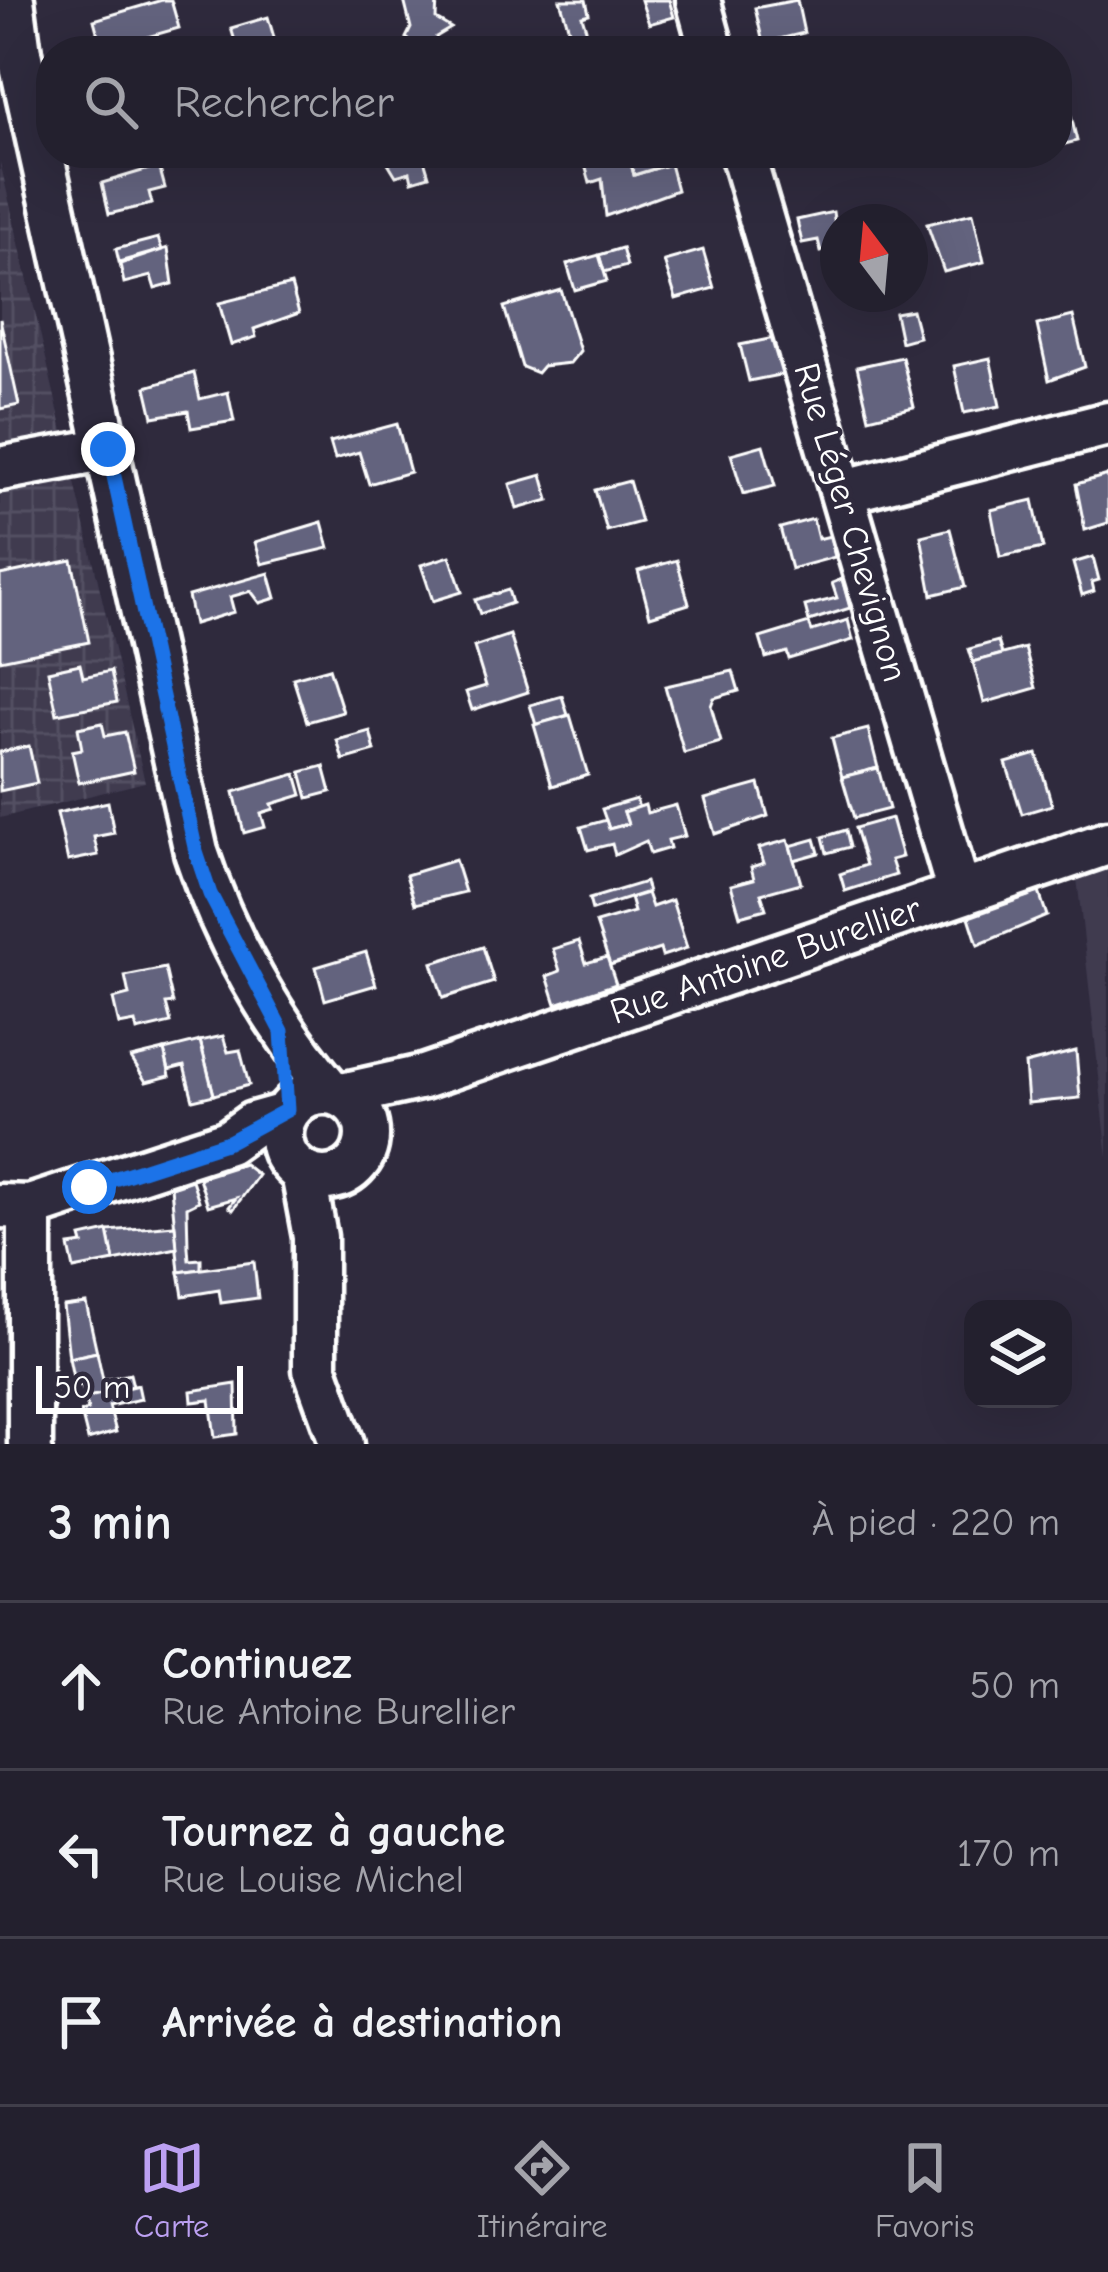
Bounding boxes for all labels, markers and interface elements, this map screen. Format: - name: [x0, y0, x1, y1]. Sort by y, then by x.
- search box: [36, 36, 1072, 168]
- icon: search: [78, 69, 144, 135]
- text: Rechercher: [174, 76, 394, 128]
- north arrow: [820, 204, 928, 312]
- street label: Rue Léger Chevignon: [785, 358, 916, 686]
- route end: [81, 422, 135, 476]
- street label: Rue Antoine Burellier: [605, 888, 927, 1033]
- route start: [62, 1160, 116, 1214]
- map controls: [964, 1300, 1072, 1408]
- button: layers: [964, 1300, 1072, 1408]
- scale bar: [36, 1360, 243, 1413]
- text: 50 m: [54, 1368, 130, 1406]
- text: 3 min: [48, 1493, 172, 1552]
- text: À pied · 220 m: [812, 1500, 1060, 1545]
- text: Continuez: [162, 1637, 352, 1689]
- icon: ahead: [48, 1653, 114, 1719]
- text: 50 m: [970, 1663, 1060, 1708]
- text: Rue Antoine Burellier: [162, 1689, 515, 1734]
- text: Tournez à gauche: [162, 1805, 505, 1857]
- icon: left: [48, 1821, 114, 1887]
- text: 170 m: [957, 1831, 1060, 1876]
- text: Rue Louise Michel: [162, 1857, 464, 1902]
- icon: arrive: [48, 1989, 114, 2055]
- text: Arrivée à destination: [162, 1996, 563, 2048]
- tab: Carte: [134, 2135, 209, 2245]
- tab: Itinéraire: [477, 2135, 607, 2245]
- tab: Favoris: [875, 2135, 974, 2245]

